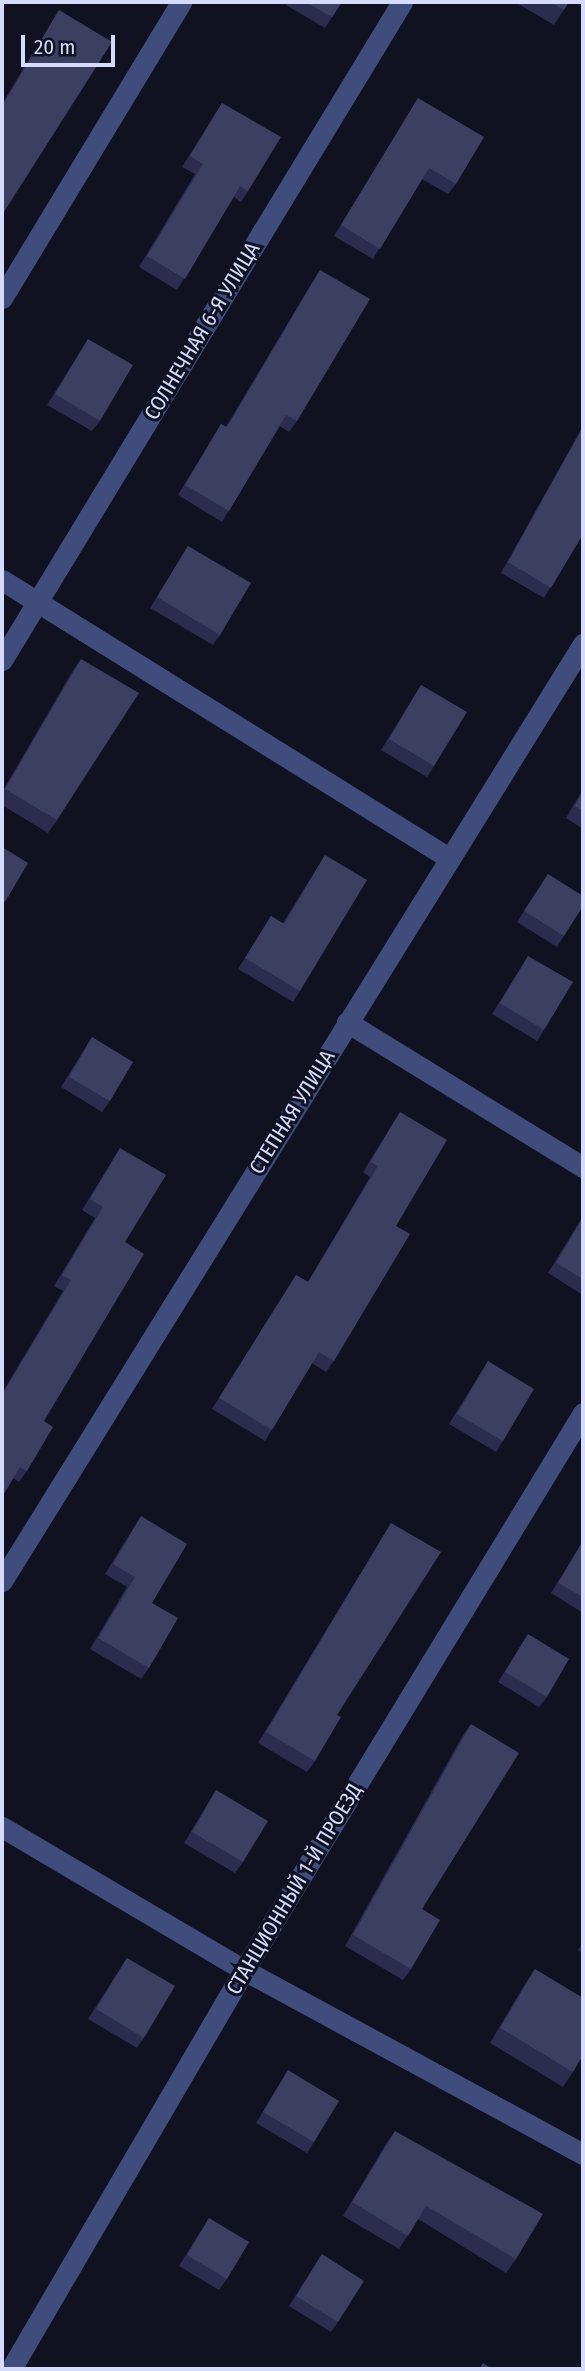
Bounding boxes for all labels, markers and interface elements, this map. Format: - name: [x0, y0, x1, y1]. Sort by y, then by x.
- scale bar: [24, 21, 119, 65]
- text: 20 m: [34, 34, 75, 60]
- street label: СОЛНЕЧНАЯ 6-Я УЛИЦА: [139, 238, 265, 424]
- street label: СТЕПНАЯ УЛИЦА: [244, 1045, 340, 1179]
- street label: СТАНЦИОННЫЙ 1-Й ПРОЕЗД: [221, 1779, 367, 1999]

